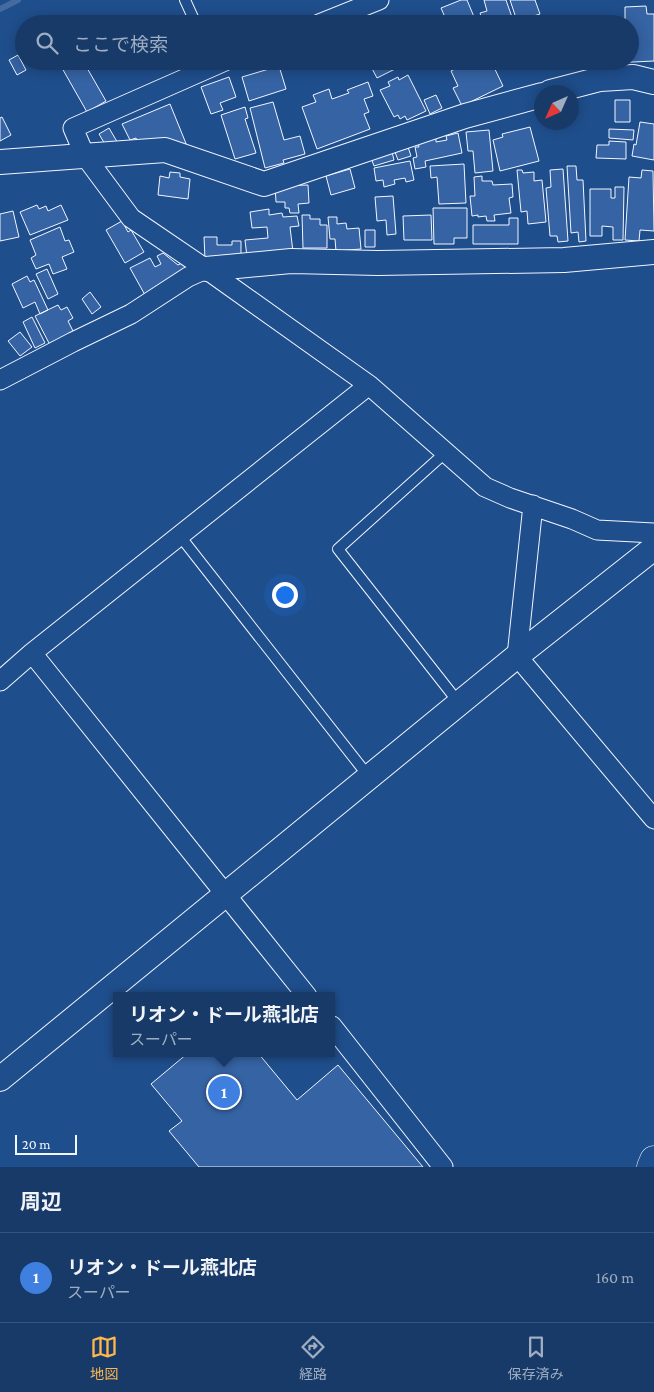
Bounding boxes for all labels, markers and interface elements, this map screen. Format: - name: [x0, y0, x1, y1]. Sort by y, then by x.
- search box: [15, 15, 639, 70]
- icon: search: [33, 29, 61, 57]
- text: ここで検索: [73, 34, 168, 55]
- north arrow: [534, 85, 579, 130]
- your location: [272, 582, 298, 608]
- popup: [113, 992, 335, 1057]
- text: リオン・ドール燕北店: [129, 1004, 319, 1025]
- text: スーパー: [129, 1031, 193, 1048]
- pin: 1: [208, 1073, 240, 1111]
- scale bar: [15, 1132, 78, 1155]
- text: 20 m: [22, 1136, 50, 1152]
- text: 周辺: [20, 1190, 62, 1214]
- text: リオン・ドール燕北店: [67, 1257, 257, 1278]
- text: 1: [33, 1269, 39, 1286]
- text: 160 m: [596, 1269, 634, 1286]
- text: スーパー: [67, 1284, 131, 1301]
- tab: 地図: [90, 1333, 118, 1383]
- tab: 経路: [299, 1333, 327, 1383]
- tab: 保存済み: [508, 1333, 564, 1383]

